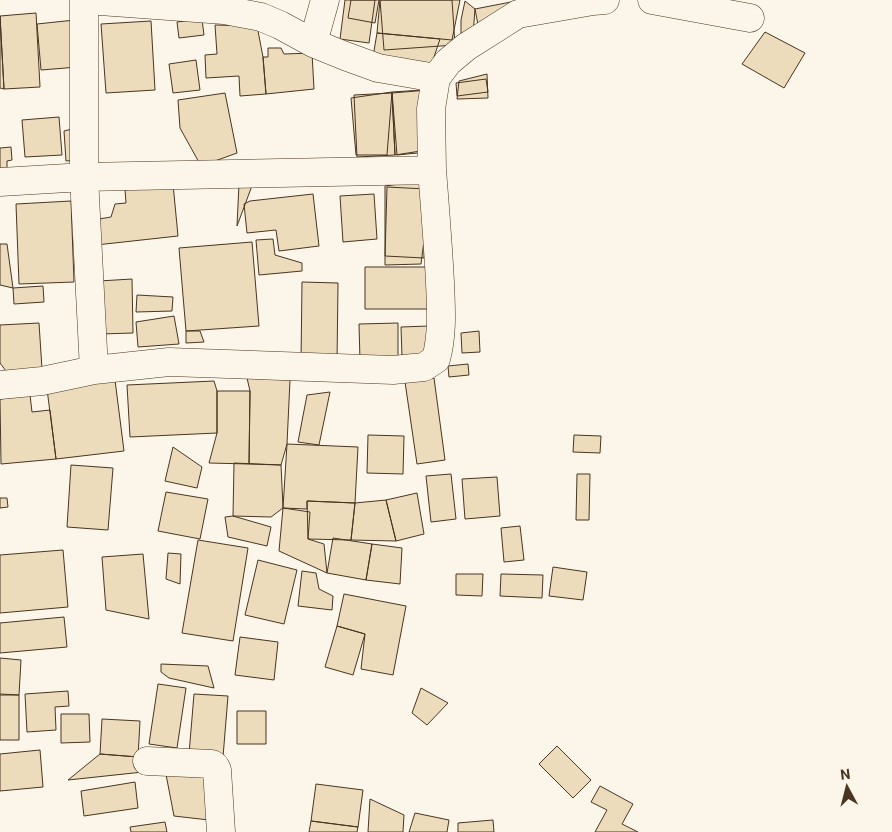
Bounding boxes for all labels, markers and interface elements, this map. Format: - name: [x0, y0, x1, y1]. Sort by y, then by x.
- north arrow: [822, 762, 872, 812]
- text: N: [840, 766, 851, 783]

